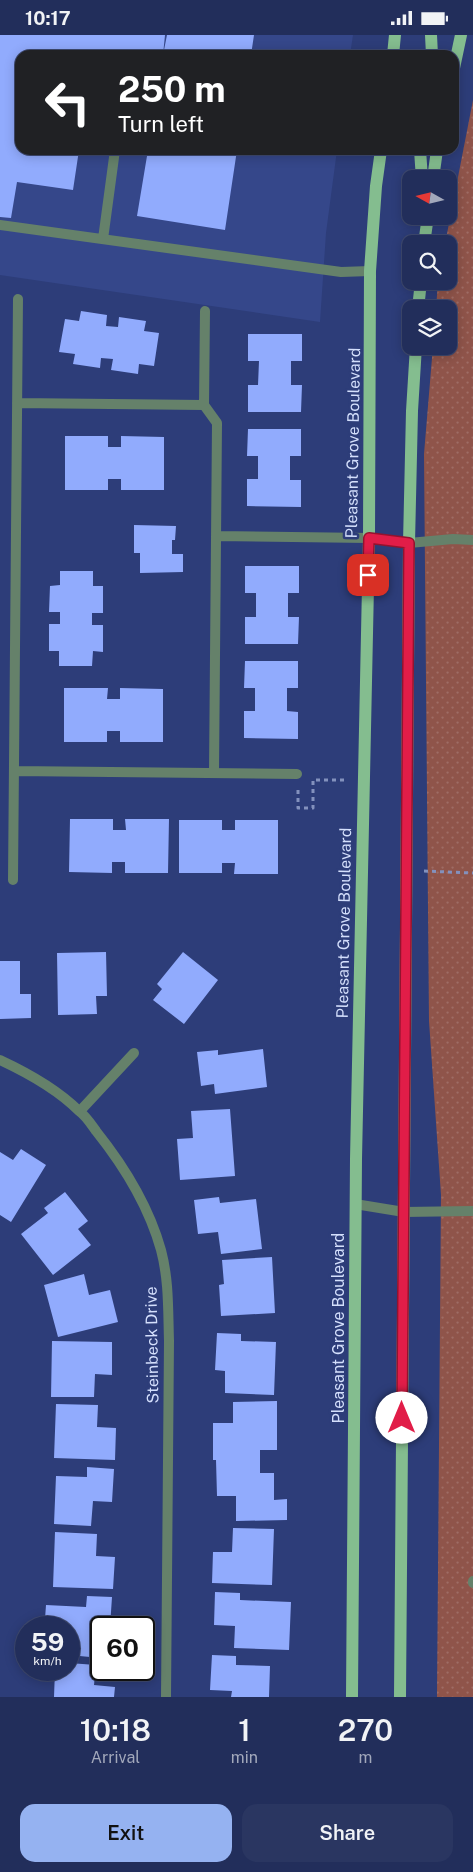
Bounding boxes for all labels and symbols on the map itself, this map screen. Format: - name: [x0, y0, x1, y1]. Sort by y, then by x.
- north arrow: [402, 170, 458, 225]
- street label: Pleasant Grove Boulevard: [342, 347, 364, 539]
- pin: [347, 554, 389, 596]
- street label: Pleasant Grove Boulevard: [333, 827, 355, 1019]
- street label: Pleasant Grove Boulevard: [329, 1233, 348, 1423]
- street label: Steinbeck Drive: [141, 1286, 163, 1404]
- position arrow: [375, 1391, 427, 1443]
- speed limit sign: 60: [90, 1616, 155, 1681]

